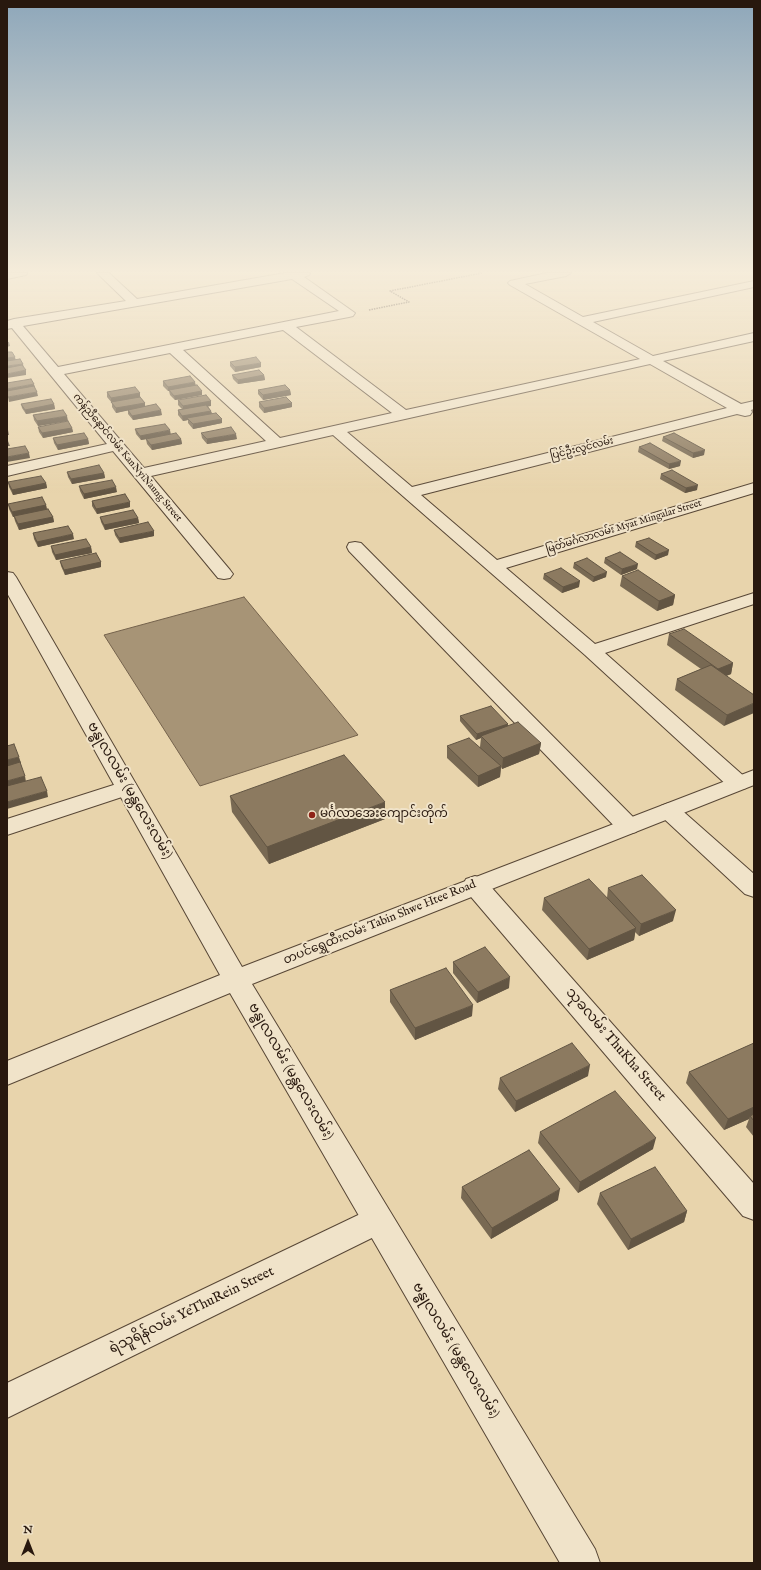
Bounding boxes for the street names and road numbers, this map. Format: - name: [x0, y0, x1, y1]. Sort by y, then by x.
- street label: ကန်ညီနောင်လမ်း KanNyiNaung Street: [70, 392, 184, 524]
- street label: ပြင်ဦးလွင်လမ်း: [549, 435, 615, 463]
- street label: မြတ်မင်္ဂလာလမ်း Myat Mingalar Street: [545, 498, 703, 556]
- street label: ဗန္ဓုလလမ်း (မန္တလေးလမ်း): [83, 719, 175, 863]
- street label: တပင်ရွှေထီးလမ်း Tabin Shwe Htee Road: [282, 878, 478, 968]
- street label: သုခလမ်း ThuKha Street: [561, 985, 669, 1105]
- street label: ဗန္ဓုလလမ်း (မန္တလေးလမ်း): [244, 1000, 336, 1144]
- street label: ရဲသူရိန်လမ်း YeThuRein Street: [107, 1264, 277, 1358]
- street label: ဗန္ဓုလလမ်း (မန္တလေးလမ်း): [408, 1280, 502, 1422]

